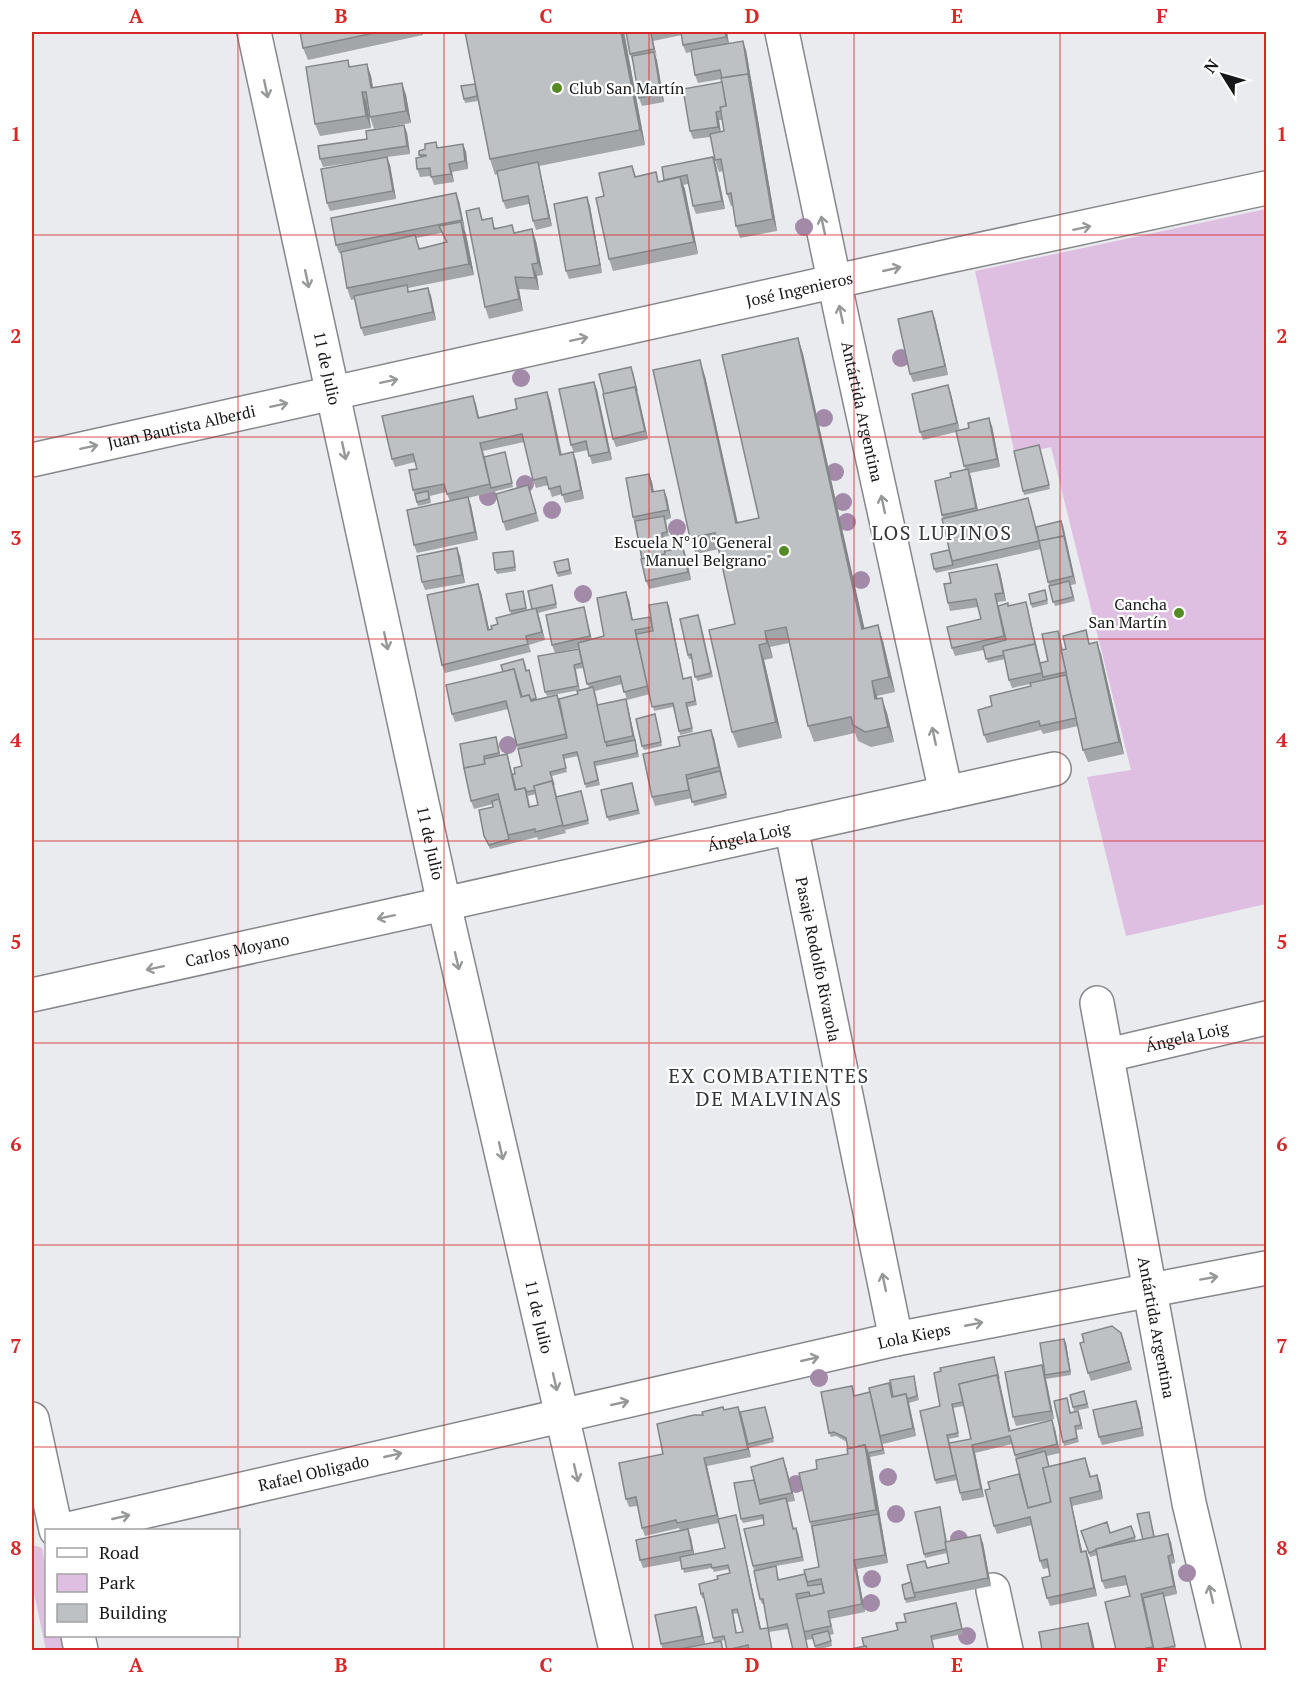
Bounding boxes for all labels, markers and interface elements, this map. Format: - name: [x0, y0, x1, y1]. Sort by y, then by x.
- text: A: [129, 2, 144, 29]
- text: B: [335, 2, 348, 29]
- text: C: [539, 2, 553, 29]
- text: D: [745, 2, 759, 29]
- text: E: [951, 2, 963, 29]
- text: F: [1156, 2, 1168, 29]
- north arrow: [1193, 45, 1253, 105]
- text: N: [1199, 55, 1223, 77]
- place label: Club San Martín: [569, 77, 685, 99]
- one-way arrow: [261, 78, 272, 98]
- marker: Club San Martín: [550, 81, 564, 95]
- text: 1: [10, 120, 22, 147]
- text: 1: [1276, 120, 1288, 147]
- one-way arrow: [817, 216, 828, 236]
- one-way arrow: [1073, 221, 1092, 233]
- one-way arrow: [882, 263, 901, 275]
- street label: José Ingenieros: [744, 267, 855, 312]
- one-way arrow: [302, 269, 313, 289]
- one-way arrow: [835, 304, 847, 323]
- text: 2: [10, 322, 22, 349]
- text: 2: [1276, 322, 1288, 349]
- street label: 11 de Julio: [309, 329, 346, 407]
- one-way arrow: [569, 333, 589, 344]
- street label: Antártida Argentina: [836, 339, 889, 484]
- one-way arrow: [379, 375, 398, 386]
- one-way arrow: [269, 399, 288, 410]
- street label: Juan Bautista Alberdi: [105, 400, 258, 454]
- one-way arrow: [78, 441, 98, 452]
- one-way arrow: [339, 441, 351, 460]
- one-way arrow: [877, 495, 888, 515]
- district label: LOS LUPINOS: [872, 519, 1012, 546]
- text: 3: [10, 524, 22, 551]
- text: 3: [1276, 524, 1288, 551]
- place label: Escuela N°10 "General Manuel Belgrano": [614, 531, 772, 571]
- marker: Escuela N°10 "General Manuel Belgrano": [777, 544, 791, 558]
- place label: Cancha San Martín: [1089, 593, 1167, 633]
- marker: Cancha San Martín: [1172, 606, 1186, 620]
- one-way arrow: [381, 631, 392, 650]
- text: 4: [10, 726, 22, 753]
- text: 4: [1276, 726, 1288, 753]
- one-way arrow: [928, 727, 939, 746]
- street label: 11 de Julio: [412, 804, 449, 882]
- street label: Ángela Loig: [705, 817, 793, 856]
- street label: Pasaje Rodolfo Rivarola: [791, 875, 846, 1044]
- one-way arrow: [377, 911, 396, 923]
- street label: Carlos Moyano: [183, 927, 291, 972]
- text: 5: [10, 928, 22, 955]
- text: 5: [1276, 928, 1288, 955]
- one-way arrow: [452, 951, 463, 970]
- one-way arrow: [146, 963, 165, 974]
- street label: Ángela Loig: [1143, 1016, 1231, 1057]
- district label: EX COMBATIENTES DE MALVINAS: [668, 1062, 870, 1112]
- text: 6: [10, 1130, 22, 1157]
- text: 6: [1276, 1130, 1288, 1157]
- one-way arrow: [496, 1141, 508, 1160]
- street label: Antártida Argentina: [1133, 1255, 1181, 1400]
- one-way arrow: [878, 1272, 890, 1291]
- one-way arrow: [1198, 1273, 1218, 1284]
- street label: 11 de Julio: [520, 1278, 558, 1356]
- street label: Lola Kieps: [876, 1318, 952, 1354]
- one-way arrow: [964, 1318, 984, 1329]
- text: 7: [10, 1332, 22, 1359]
- text: 7: [1276, 1332, 1288, 1359]
- one-way arrow: [801, 1353, 820, 1365]
- one-way arrow: [550, 1372, 562, 1391]
- one-way arrow: [610, 1396, 629, 1408]
- one-way arrow: [383, 1448, 402, 1460]
- street label: Rafael Obligado: [256, 1449, 371, 1496]
- one-way arrow: [571, 1462, 582, 1482]
- one-way arrow: [111, 1511, 130, 1523]
- legend: [45, 1529, 240, 1637]
- text: 8: [10, 1534, 22, 1561]
- text: 8: [1276, 1534, 1288, 1561]
- text: Road: [99, 1540, 139, 1564]
- text: Park: [99, 1570, 136, 1594]
- one-way arrow: [1204, 1584, 1216, 1603]
- text: Building: [99, 1600, 167, 1624]
- text: A: [129, 1651, 144, 1678]
- text: B: [335, 1651, 348, 1678]
- text: C: [539, 1651, 553, 1678]
- text: D: [745, 1651, 759, 1678]
- text: E: [951, 1651, 963, 1678]
- text: F: [1156, 1651, 1168, 1678]

